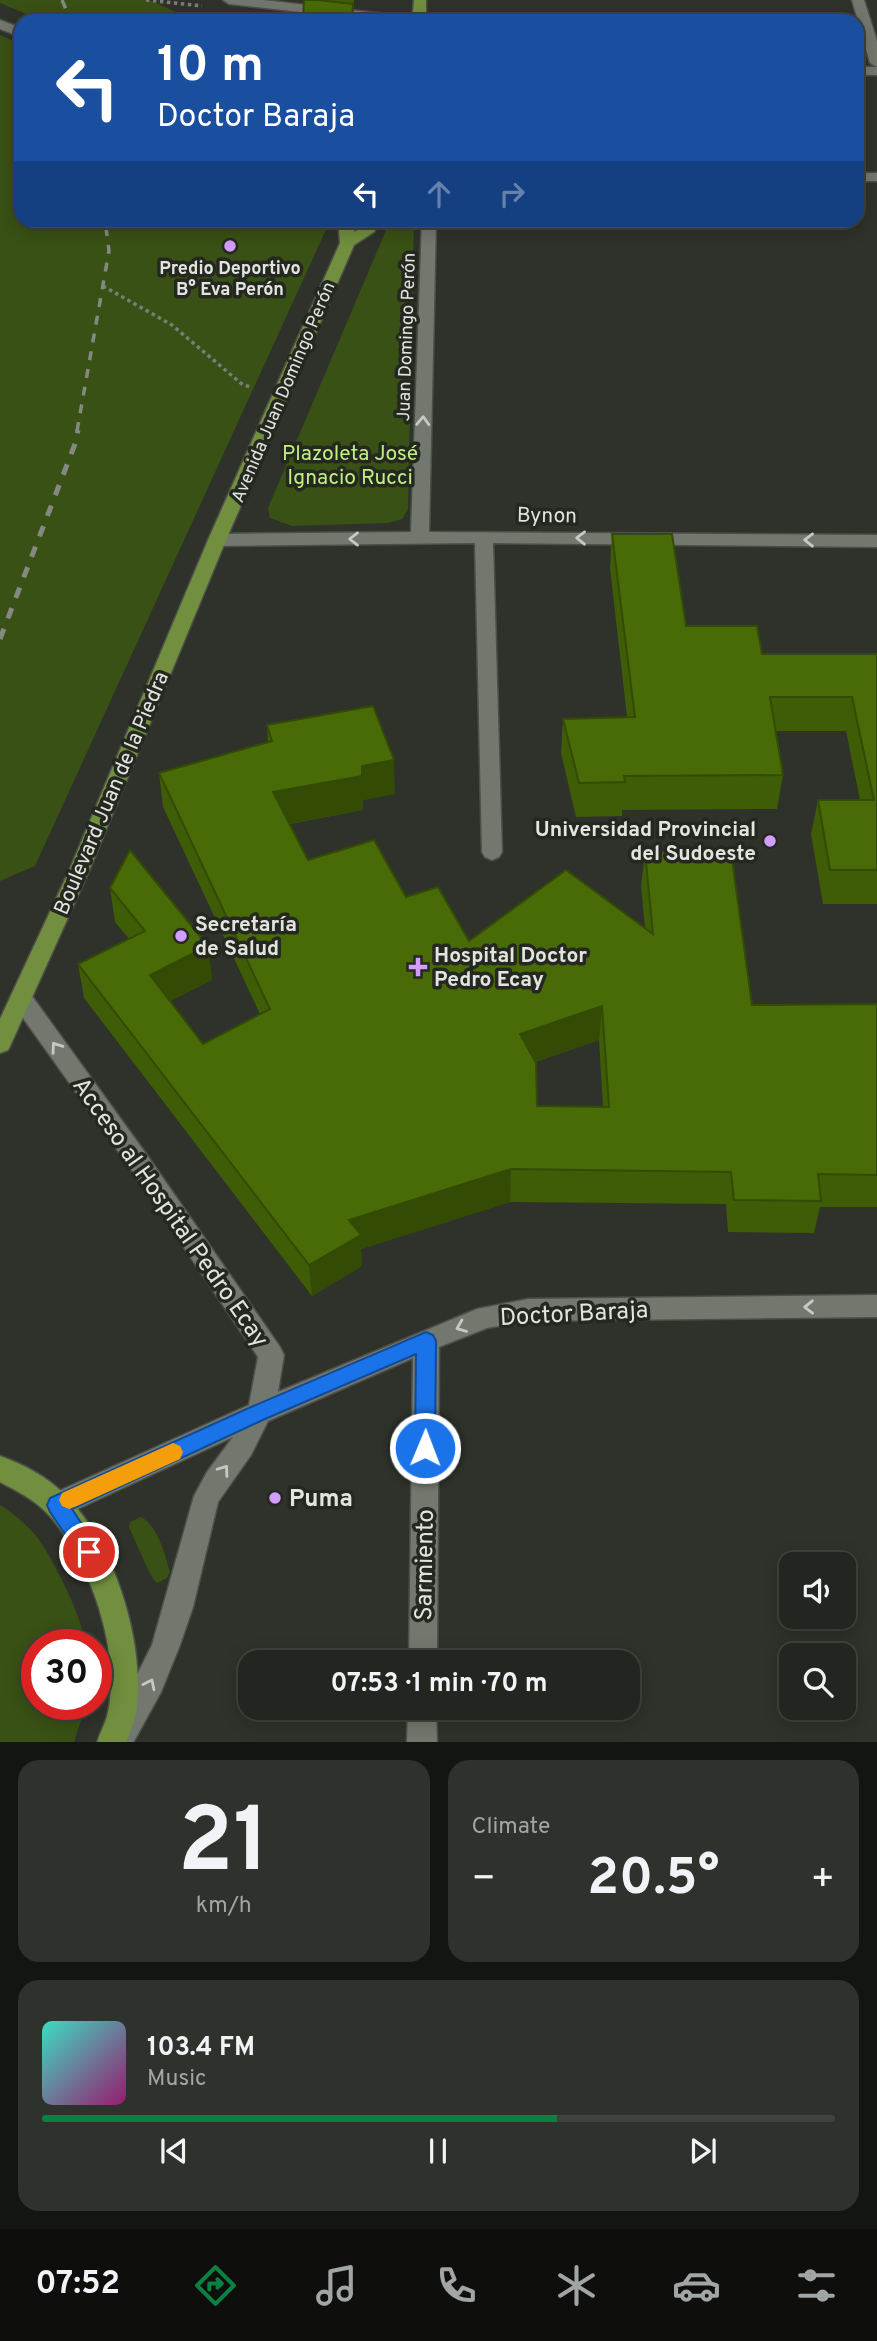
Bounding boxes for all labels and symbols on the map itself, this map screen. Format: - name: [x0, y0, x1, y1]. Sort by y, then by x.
- marker: Predio Deportivo B° Eva Perón: [222, 238, 238, 254]
- street label: Juan Domingo Perón: [393, 252, 422, 422]
- place label: Predio Deportivo B° Eva Perón: [159, 258, 301, 302]
- street label: Avenida Juan Domingo Perón: [227, 279, 341, 506]
- one-way arrow: [415, 415, 431, 426]
- park label: Plazoleta José Ignacio Rucci: [282, 441, 418, 492]
- street label: Bynon: [517, 502, 577, 531]
- one-way arrow: [576, 530, 586, 546]
- one-way arrow: [348, 531, 359, 546]
- one-way arrow: [803, 532, 814, 548]
- street label: Boulevard Juan de la Piedra: [49, 668, 176, 919]
- place label: Universidad Provincial del Sudoeste: [535, 817, 756, 868]
- marker: Universidad Provincial del Sudoeste: [762, 833, 778, 849]
- place label: Secretaría de Salud: [195, 912, 297, 963]
- marker: Secretaría de Salud: [173, 928, 189, 944]
- place label: Hospital Doctor Pedro Ecay: [434, 943, 587, 994]
- marker: Hospital Doctor Pedro Ecay: [408, 957, 428, 977]
- one-way arrow: [52, 1042, 64, 1055]
- street label: Acceso al Hospital Pedro Ecay: [65, 1073, 274, 1354]
- street label: Doctor Baraja: [499, 1296, 649, 1334]
- one-way arrow: [803, 1299, 814, 1314]
- one-way arrow: [456, 1319, 468, 1333]
- position arrow: [388, 1411, 462, 1485]
- one-way arrow: [216, 1465, 228, 1478]
- place label: Puma: [289, 1485, 353, 1515]
- marker: Puma: [267, 1490, 283, 1506]
- street label: Sarmiento: [410, 1509, 442, 1621]
- pin: [59, 1522, 119, 1582]
- speed limit sign: 30: [21, 1629, 112, 1720]
- one-way arrow: [142, 1679, 156, 1691]

